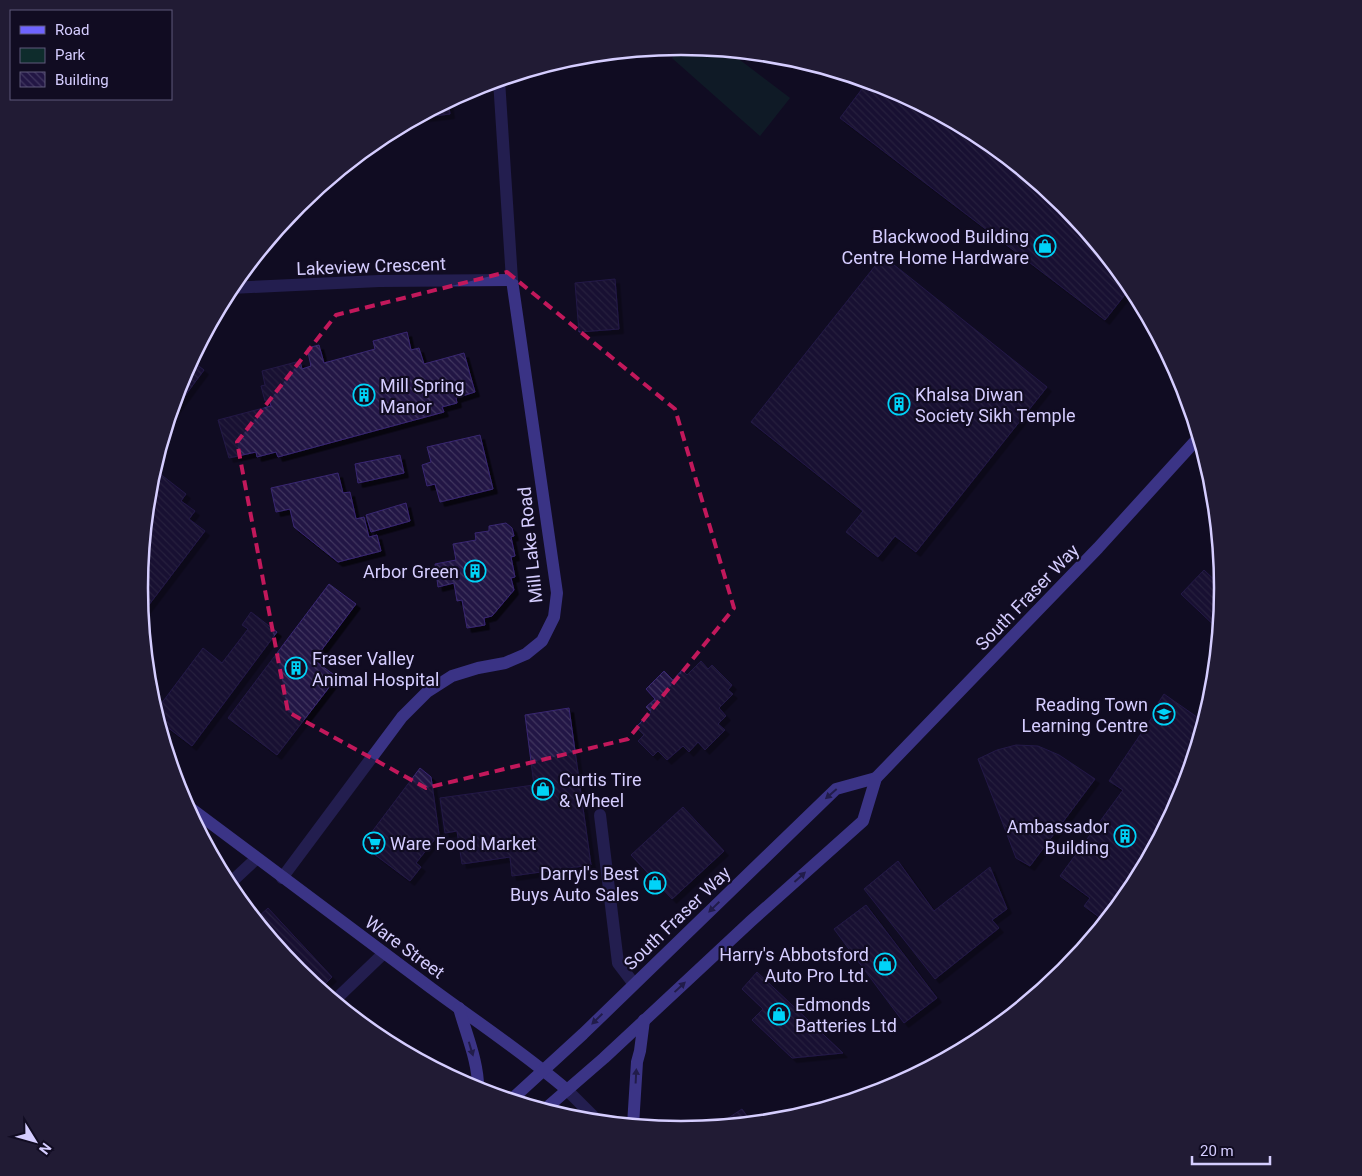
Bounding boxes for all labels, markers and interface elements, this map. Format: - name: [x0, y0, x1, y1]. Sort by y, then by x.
- legend: [10, 10, 172, 100]
- text: Road: [55, 21, 89, 39]
- text: Park: [55, 46, 86, 64]
- text: Building: [55, 71, 109, 89]
- place label: Blackwood Building Centre Home Hardware: [842, 226, 1029, 268]
- shop icon: Blackwood Building Centre Home Hardware: [1033, 234, 1057, 258]
- street label: Lakeview Crescent: [296, 253, 446, 279]
- place label: Mill Spring Manor: [380, 375, 465, 417]
- building icon: Mill Spring Manor: [352, 383, 376, 407]
- place label: Khalsa Diwan Society Sikh Temple: [915, 384, 1076, 426]
- building icon: Khalsa Diwan Society Sikh Temple: [887, 392, 911, 416]
- street label: Mill Lake Road: [513, 486, 547, 604]
- street label: South Fraser Way: [971, 539, 1083, 655]
- building icon: Arbor Green: [463, 559, 487, 583]
- place label: Arbor Green: [363, 561, 459, 582]
- place label: Fraser Valley Animal Hospital: [312, 648, 439, 690]
- building icon: Fraser Valley Animal Hospital: [284, 656, 308, 680]
- place label: Reading Town Learning Centre: [1021, 694, 1148, 736]
- school or university icon: Reading Town Learning Centre: [1152, 702, 1176, 726]
- place label: Curtis Tire & Wheel: [559, 769, 641, 811]
- shop icon: Curtis Tire & Wheel: [531, 777, 555, 801]
- one-way arrow: [825, 789, 838, 800]
- place label: Ambassador Building: [1007, 816, 1109, 858]
- building icon: Ambassador Building: [1113, 824, 1137, 848]
- supermarket icon: Ware Food Market: [362, 831, 386, 855]
- place label: Ware Food Market: [390, 833, 536, 854]
- street label: South Fraser Way: [619, 862, 735, 974]
- place label: Darryl's Best Buys Auto Sales: [510, 863, 639, 905]
- shop icon: Darryl's Best Buys Auto Sales: [643, 871, 667, 895]
- one-way arrow: [794, 871, 806, 883]
- one-way arrow: [708, 901, 720, 913]
- street label: Ware Street: [361, 911, 449, 983]
- place label: Harry's Abbotsford Auto Pro Ltd.: [719, 944, 869, 986]
- shop icon: Harry's Abbotsford Auto Pro Ltd.: [873, 952, 897, 976]
- one-way arrow: [674, 981, 686, 993]
- place label: Edmonds Batteries Ltd: [795, 994, 897, 1036]
- shop icon: Edmonds Batteries Ltd: [767, 1002, 791, 1026]
- one-way arrow: [591, 1013, 603, 1025]
- one-way arrow: [467, 1041, 475, 1056]
- one-way arrow: [632, 1068, 640, 1084]
- north arrow: [10, 1116, 60, 1166]
- scale bar: [1192, 1134, 1270, 1166]
- text: N: [36, 1140, 55, 1158]
- text: 20 m: [1200, 1142, 1234, 1160]

